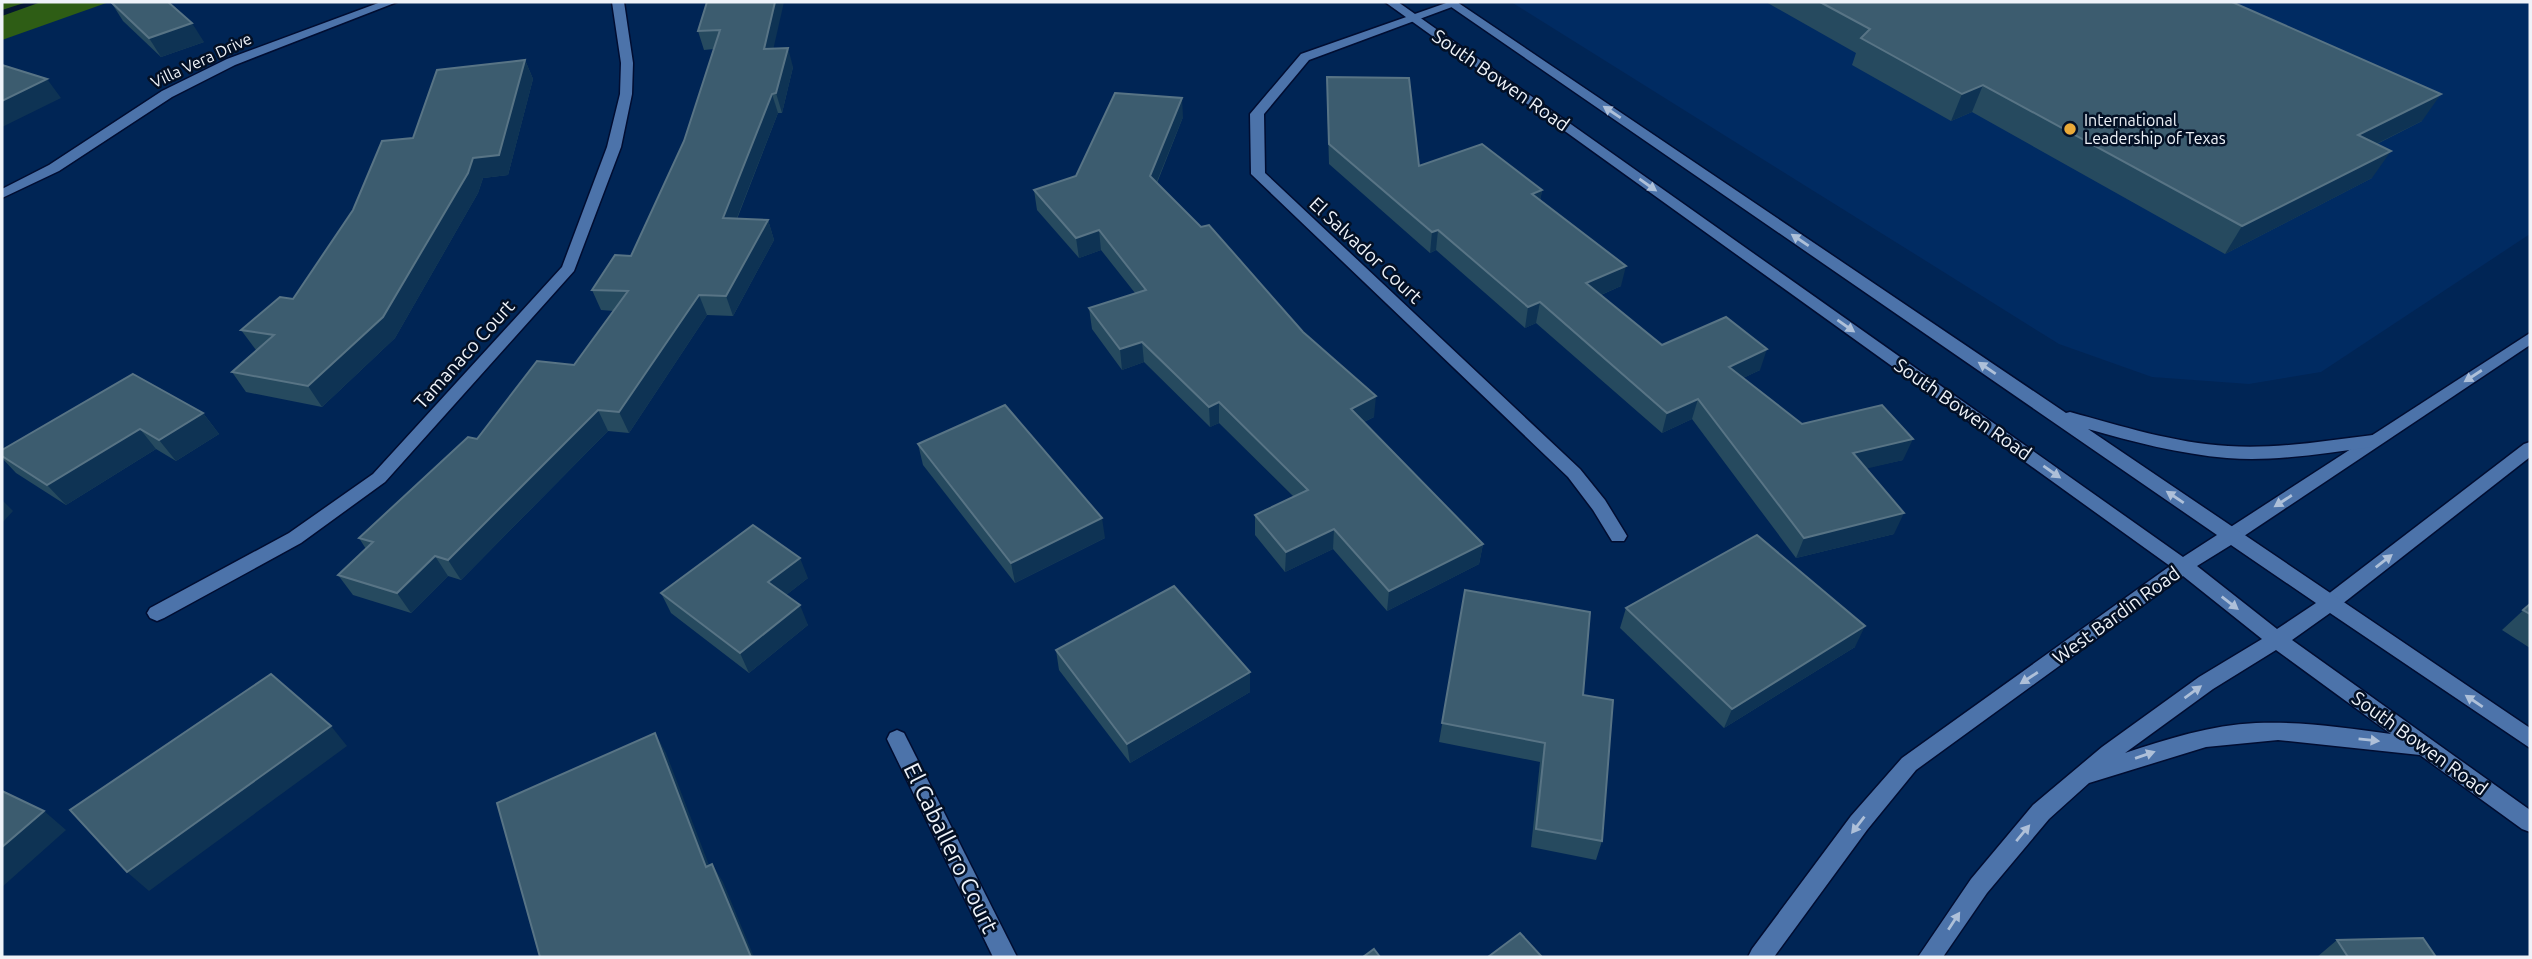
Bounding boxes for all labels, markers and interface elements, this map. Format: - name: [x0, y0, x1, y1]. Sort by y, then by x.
- street label: South Bowen Road: [1428, 25, 1574, 135]
- street label: Villa Vera Drive: [148, 29, 254, 91]
- one-way arrow: [1603, 105, 1621, 119]
- place label: International Leadership of Texas: [2084, 111, 2226, 147]
- marker: International Leadership of Texas: [2062, 121, 2078, 137]
- one-way arrow: [1639, 178, 1657, 192]
- street label: El Salvador Court: [1305, 192, 1427, 308]
- one-way arrow: [1791, 233, 1809, 247]
- street label: Tamanaco Court: [409, 295, 519, 413]
- one-way arrow: [1837, 319, 1855, 333]
- street label: South Bowen Road: [1890, 354, 2036, 464]
- one-way arrow: [1978, 362, 1997, 375]
- one-way arrow: [2463, 369, 2483, 382]
- one-way arrow: [2043, 465, 2061, 479]
- one-way arrow: [2166, 490, 2184, 504]
- one-way arrow: [2274, 494, 2292, 508]
- one-way arrow: [2375, 553, 2393, 568]
- street label: West Bardin Road: [2048, 562, 2184, 668]
- one-way arrow: [2221, 595, 2239, 610]
- one-way arrow: [2020, 671, 2038, 685]
- one-way arrow: [2184, 685, 2202, 699]
- street label: South Bowen Road: [2348, 686, 2492, 800]
- one-way arrow: [2464, 694, 2484, 707]
- one-way arrow: [2358, 735, 2380, 746]
- one-way arrow: [2134, 749, 2155, 760]
- street label: El Caballero Court: [899, 759, 1003, 937]
- one-way arrow: [1851, 816, 1866, 834]
- one-way arrow: [2015, 825, 2030, 842]
- one-way arrow: [1947, 912, 1961, 930]

